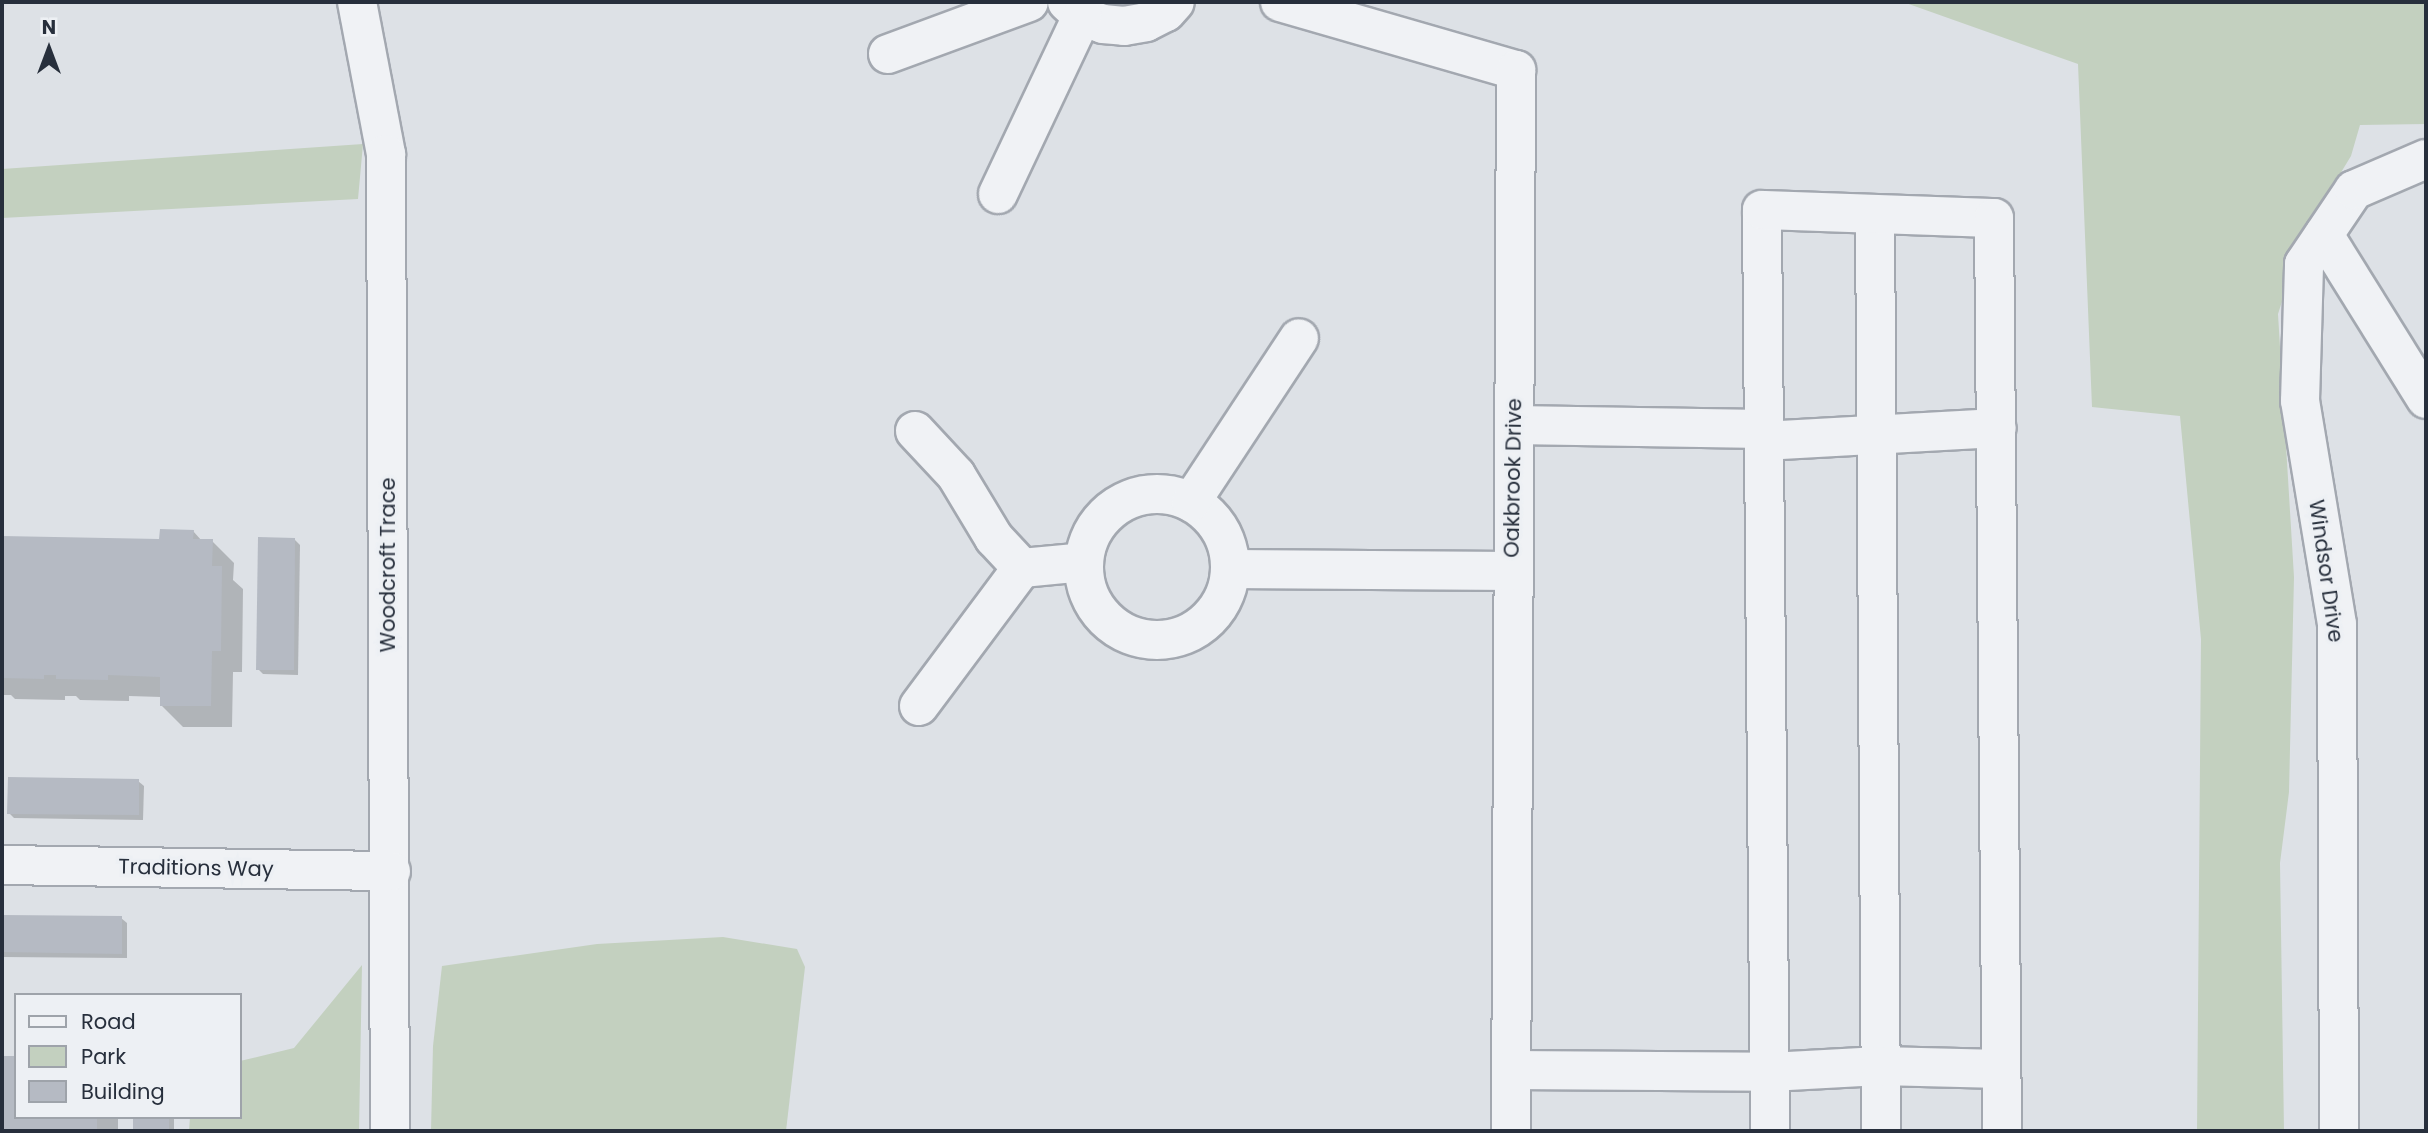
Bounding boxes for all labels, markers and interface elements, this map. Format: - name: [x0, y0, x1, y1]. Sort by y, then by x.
- north arrow: [14, 14, 84, 84]
- text: N: [42, 14, 56, 41]
- street label: Oakbrook Drive: [1499, 398, 1527, 558]
- street label: Woodcroft Trace: [375, 478, 401, 652]
- street label: Windsor Drive: [2304, 498, 2348, 644]
- street label: Traditions Way: [118, 854, 274, 882]
- legend: [14, 993, 242, 1119]
- text: Road: [81, 1007, 136, 1036]
- text: Park: [81, 1042, 126, 1071]
- text: Building: [81, 1077, 165, 1106]

